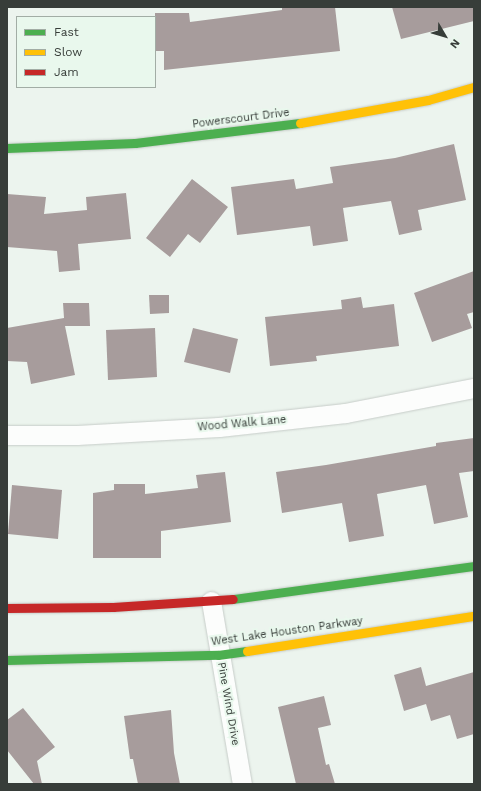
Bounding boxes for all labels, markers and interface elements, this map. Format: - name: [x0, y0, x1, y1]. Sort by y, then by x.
- legend: [16, 16, 156, 88]
- north arrow: [425, 16, 465, 56]
- text: Fast: [54, 25, 79, 39]
- text: N: [447, 36, 462, 51]
- text: Slow: [54, 45, 82, 59]
- text: Jam: [54, 65, 79, 79]
- street label: Powerscourt Drive: [192, 106, 290, 132]
- street label: Wood Walk Lane: [197, 414, 287, 434]
- street label: West Lake Houston Parkway: [210, 615, 364, 649]
- street label: Pine Wind Drive: [214, 661, 242, 747]

